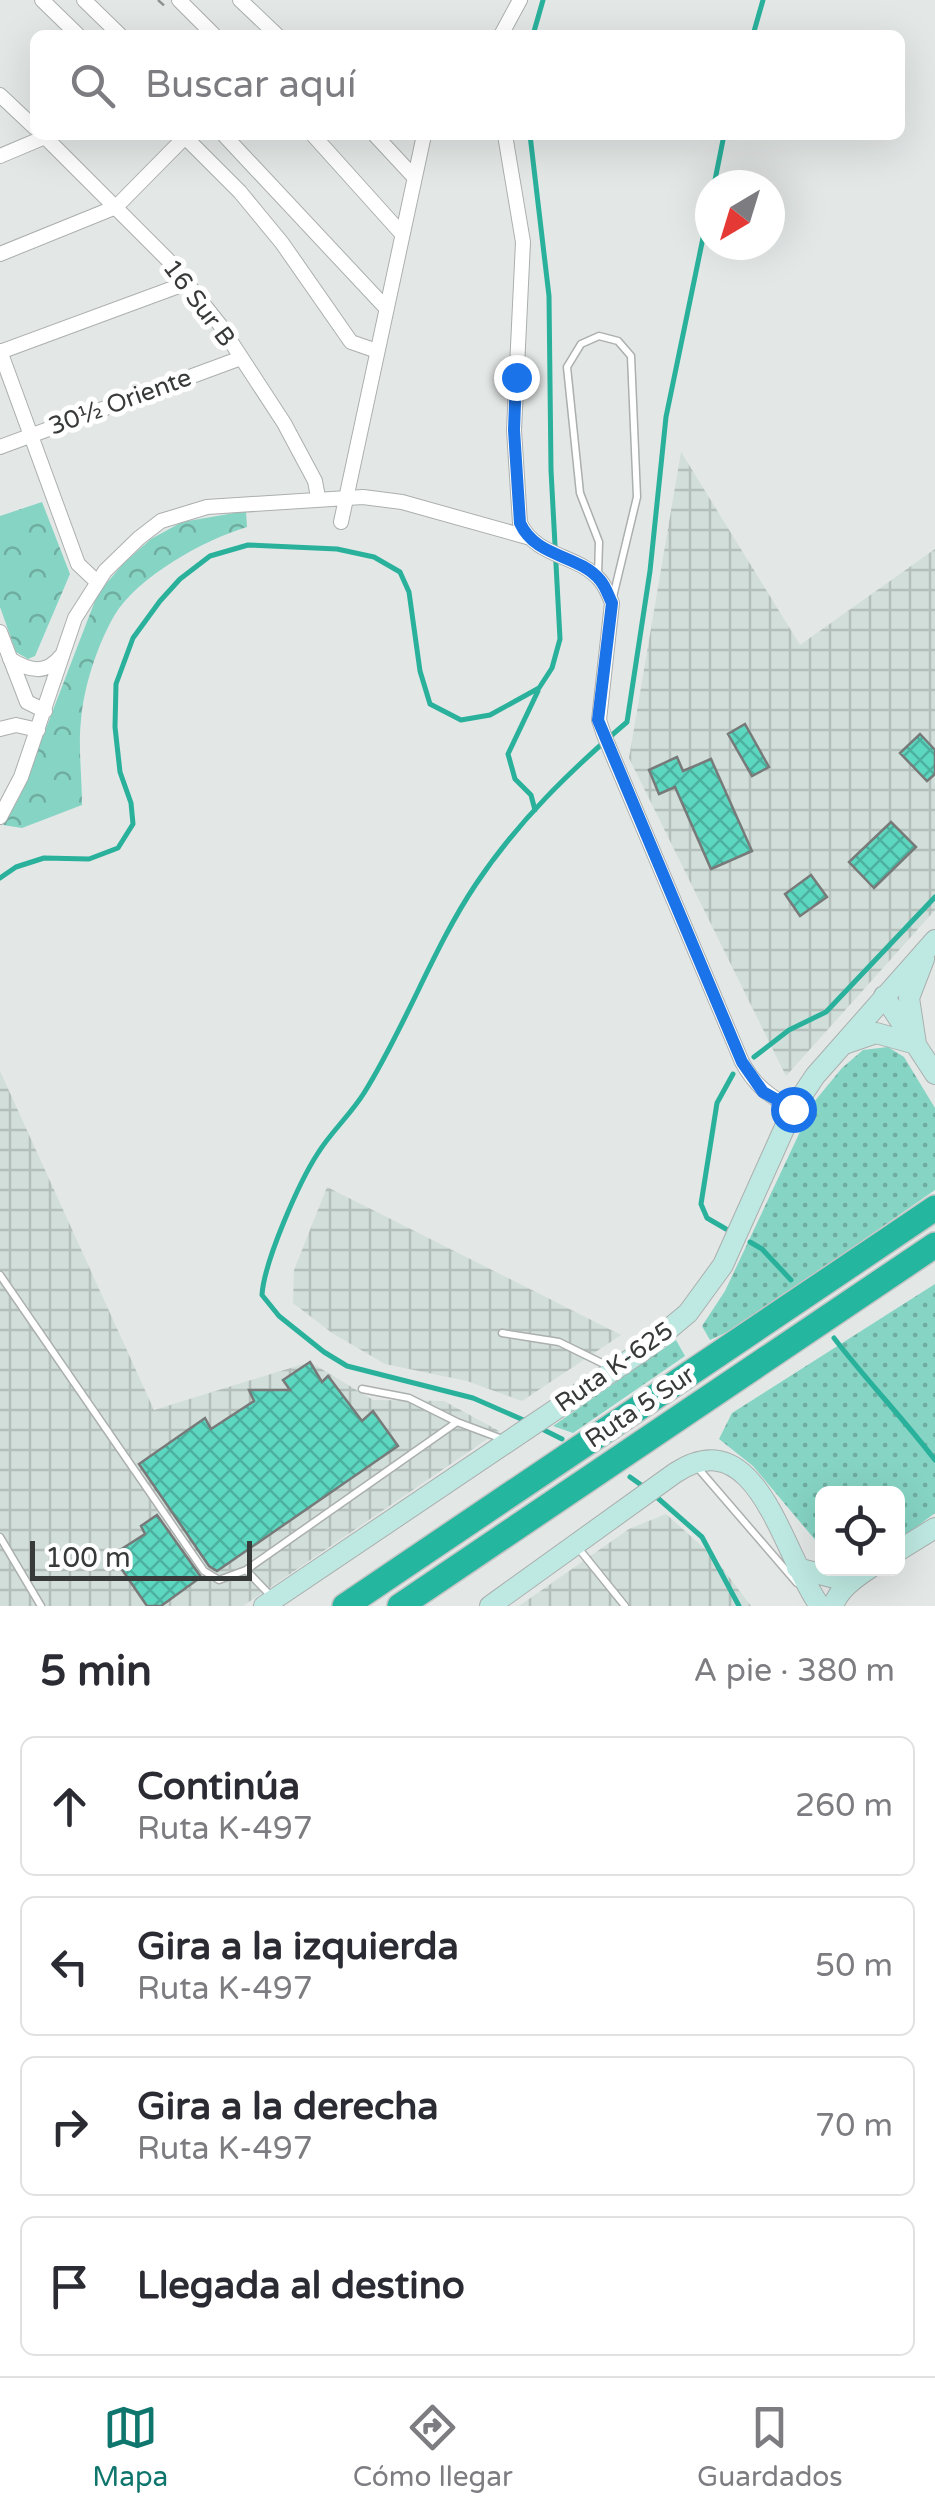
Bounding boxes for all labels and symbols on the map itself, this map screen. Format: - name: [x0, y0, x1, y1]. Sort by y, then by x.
- north arrow: [695, 170, 785, 260]
- street label: 16 Sur B: [156, 253, 242, 353]
- route end: [494, 355, 540, 401]
- street label: 30½ Oriente: [45, 362, 195, 442]
- route start: [771, 1087, 817, 1133]
- street label: Ruta K-625: [549, 1315, 679, 1419]
- street label: Ruta 5 Sur: [580, 1359, 701, 1454]
- scale bar: [30, 1536, 252, 1580]

